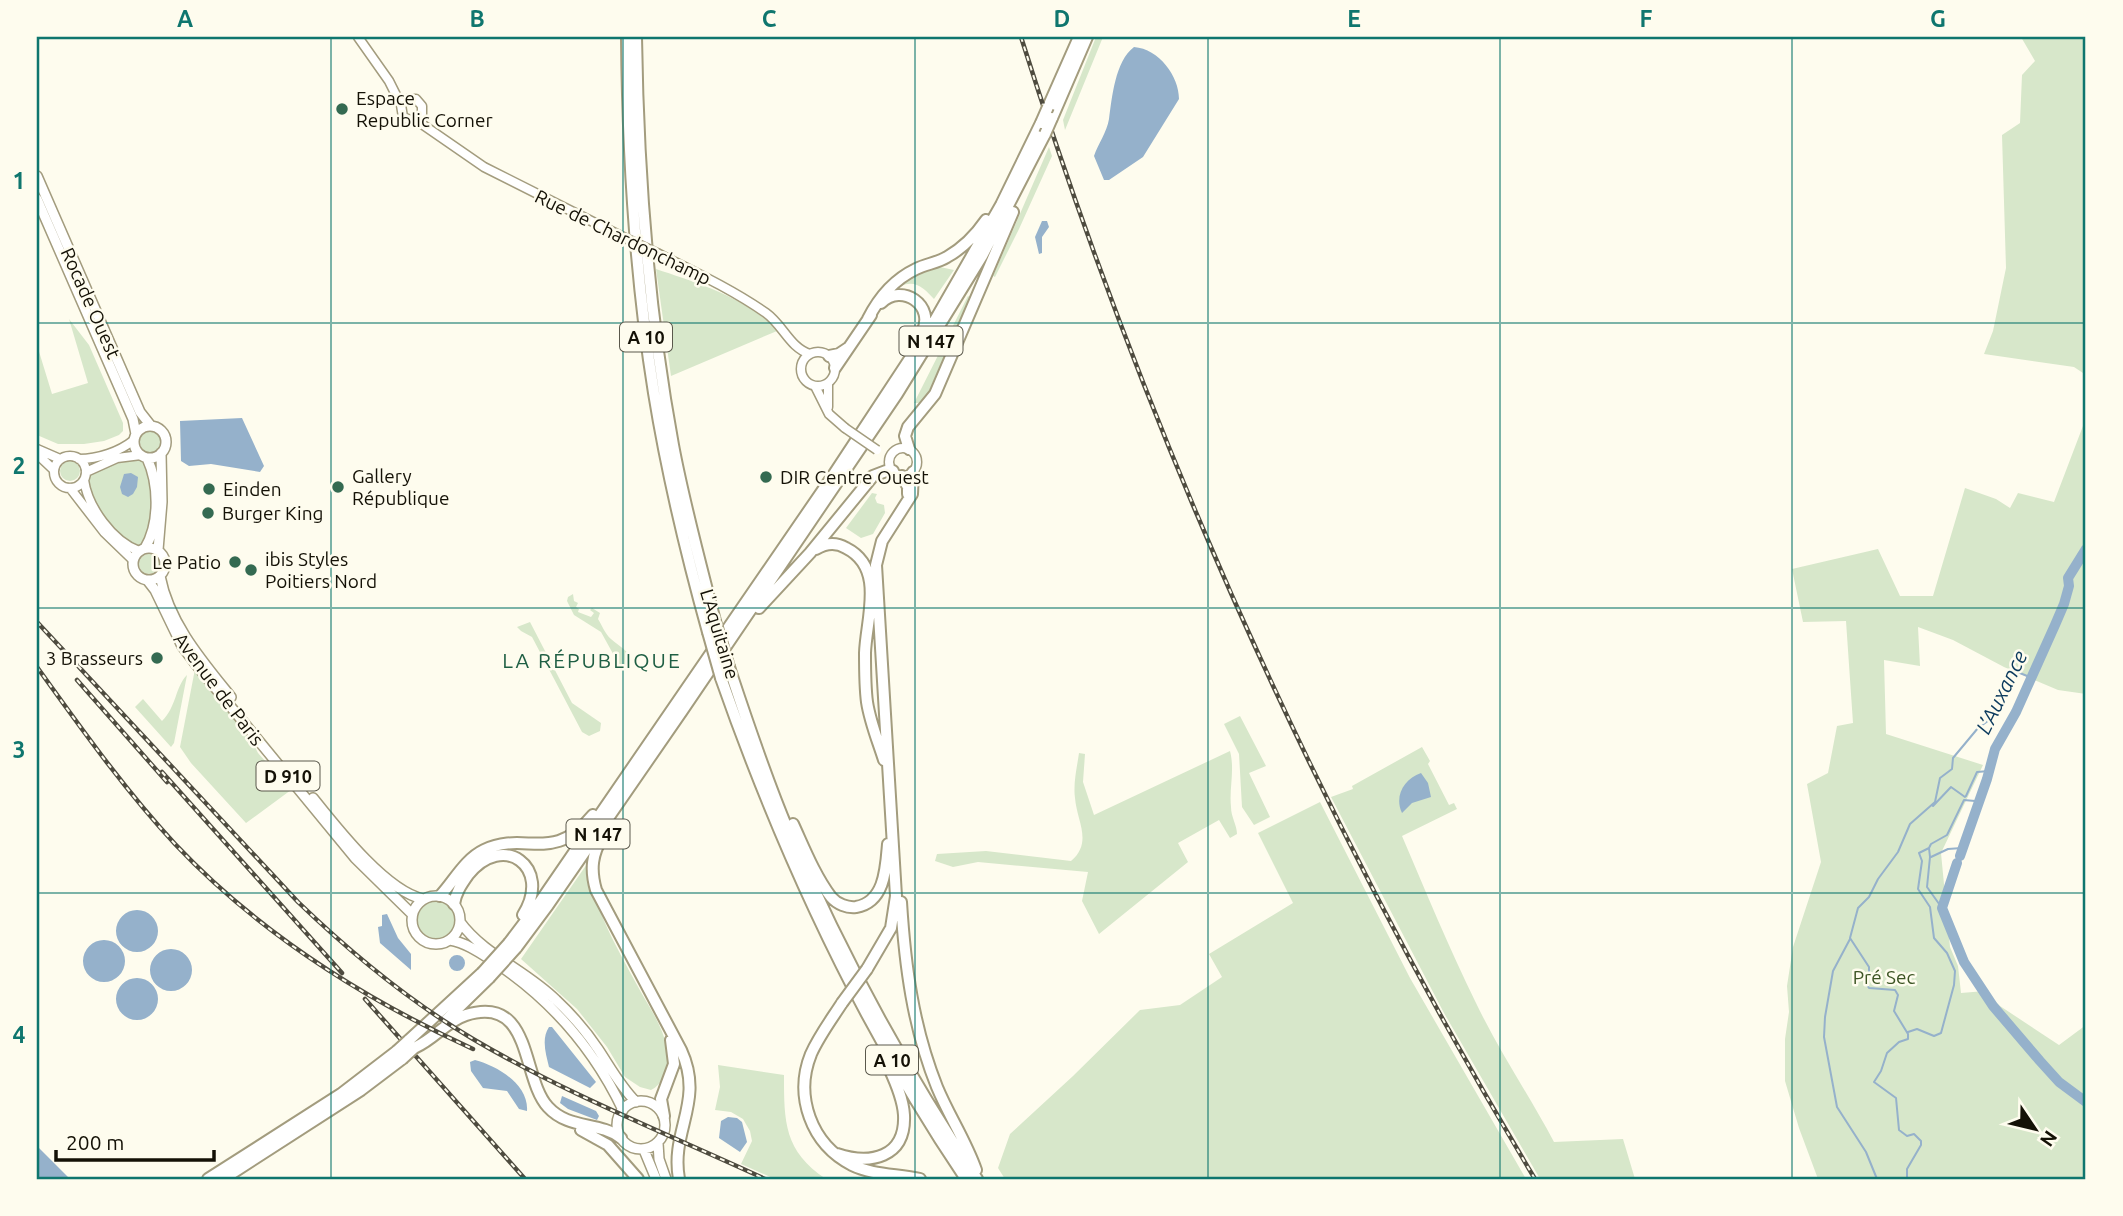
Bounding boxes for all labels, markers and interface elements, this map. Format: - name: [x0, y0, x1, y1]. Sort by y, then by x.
- text: A: [177, 6, 193, 31]
- text: B: [469, 6, 485, 31]
- text: C: [762, 6, 777, 31]
- text: D: [1054, 6, 1070, 31]
- text: E: [1347, 6, 1361, 31]
- text: F: [1640, 6, 1653, 31]
- text: G: [1930, 6, 1946, 31]
- place label: Espace Republic Corner: [356, 87, 493, 131]
- marker: Espace Republic Corner: [334, 101, 350, 117]
- text: 1: [13, 168, 25, 193]
- street label: Rue de Chardonchamp: [531, 185, 715, 289]
- street label: Rocade Ouest: [57, 244, 126, 362]
- road number: A 10: [620, 323, 672, 352]
- road number: N 147: [900, 326, 962, 356]
- text: 2: [13, 453, 25, 478]
- place label: Gallery République: [352, 465, 449, 509]
- place label: DIR Centre Ouest: [780, 466, 929, 488]
- marker: DIR Centre Ouest: [758, 469, 774, 485]
- place label: Einden: [223, 478, 282, 500]
- marker: Gallery République: [330, 479, 346, 495]
- marker: Einden: [201, 481, 217, 497]
- place label: Burger King: [222, 502, 323, 524]
- marker: Burger King: [200, 505, 216, 521]
- place label: ibis Styles Poitiers Nord: [265, 548, 377, 592]
- place label: Le Patio: [152, 551, 221, 573]
- marker: Le Patio: [227, 554, 243, 570]
- marker: ibis Styles Poitiers Nord: [243, 562, 259, 578]
- street label: L'Aquitaine: [696, 586, 744, 682]
- street label: Avenue de Paris: [169, 628, 269, 750]
- water label: L’Auxance: [1971, 646, 2032, 738]
- place label: 3 Brasseurs: [46, 647, 143, 669]
- district label: LA RÉPUBLIQUE: [502, 648, 682, 672]
- marker: 3 Brasseurs: [149, 650, 165, 666]
- text: 3: [13, 737, 25, 762]
- road number: D 910: [256, 762, 320, 790]
- road number: N 147: [566, 820, 630, 848]
- park label: Pré Sec: [1853, 966, 1915, 988]
- text: 4: [13, 1022, 26, 1047]
- road number: A 10: [866, 1045, 918, 1074]
- north arrow: [2000, 1094, 2070, 1164]
- scale bar: [56, 1118, 214, 1162]
- text: N: [2036, 1127, 2062, 1151]
- text: 200 m: [66, 1130, 124, 1154]

